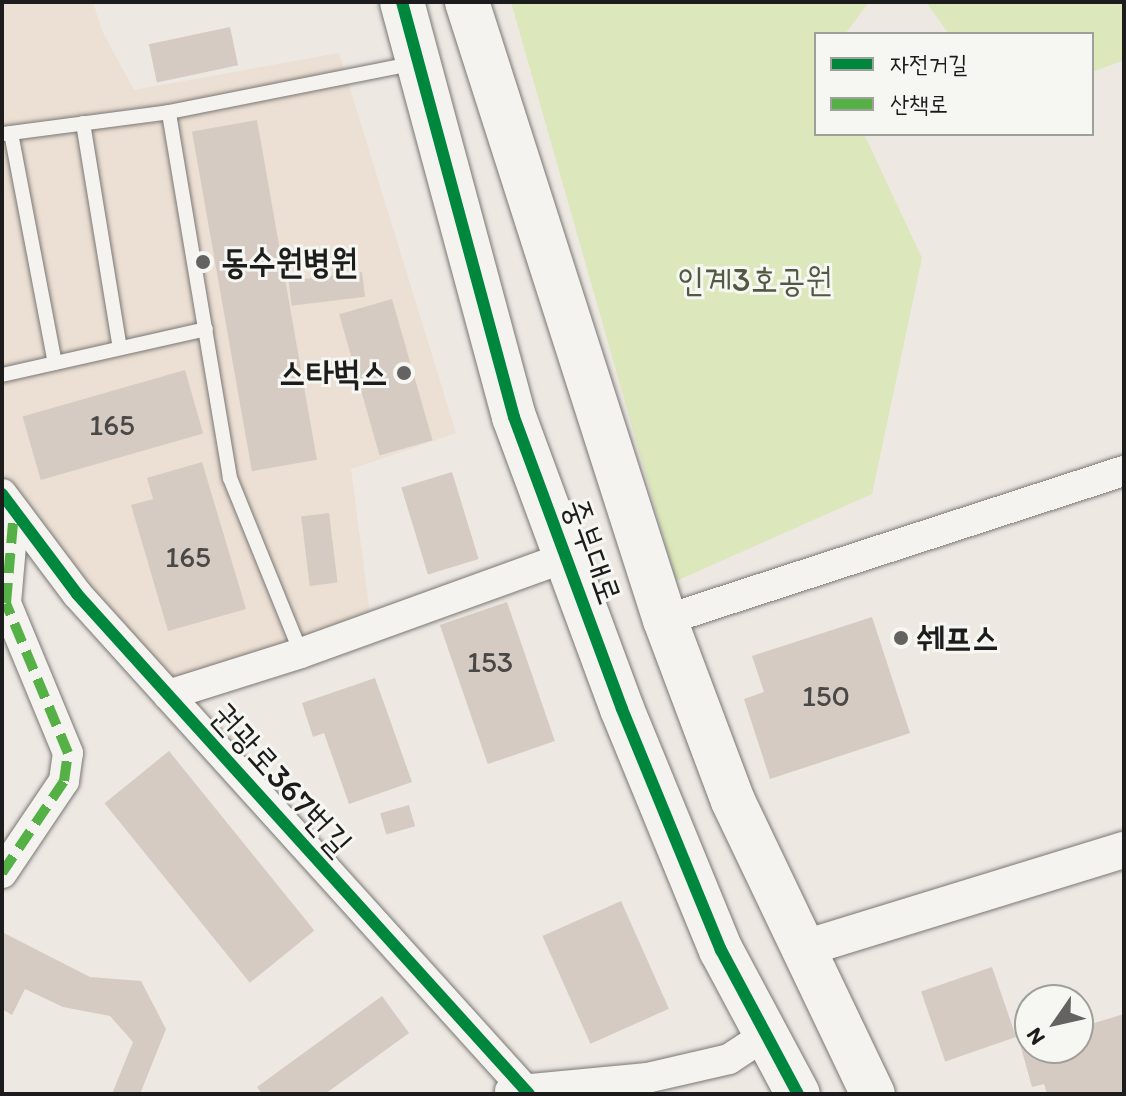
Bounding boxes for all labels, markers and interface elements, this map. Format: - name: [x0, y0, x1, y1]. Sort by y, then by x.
- legend: [814, 32, 1094, 136]
- text: 자전거길: [890, 49, 967, 78]
- text: 산책로: [890, 89, 948, 118]
- place label: 동수원병원: [221, 242, 358, 282]
- marker: 동수원병원: [192, 251, 214, 273]
- park label: 인계3호공원: [677, 260, 833, 300]
- place label: 스타벅스: [279, 353, 388, 393]
- marker: 스타벅스: [395, 364, 413, 382]
- house number: 165: [89, 407, 135, 443]
- street label: 중부대로: [555, 493, 631, 609]
- house number: 165: [165, 539, 211, 575]
- place label: 쉐프스: [917, 618, 999, 658]
- marker: 쉐프스: [892, 629, 910, 647]
- house number: 153: [467, 644, 513, 680]
- house number: 150: [802, 678, 850, 714]
- street label: 권광로367번길: [203, 695, 361, 863]
- north arrow: [1014, 984, 1094, 1064]
- text: N: [1020, 1023, 1051, 1050]

